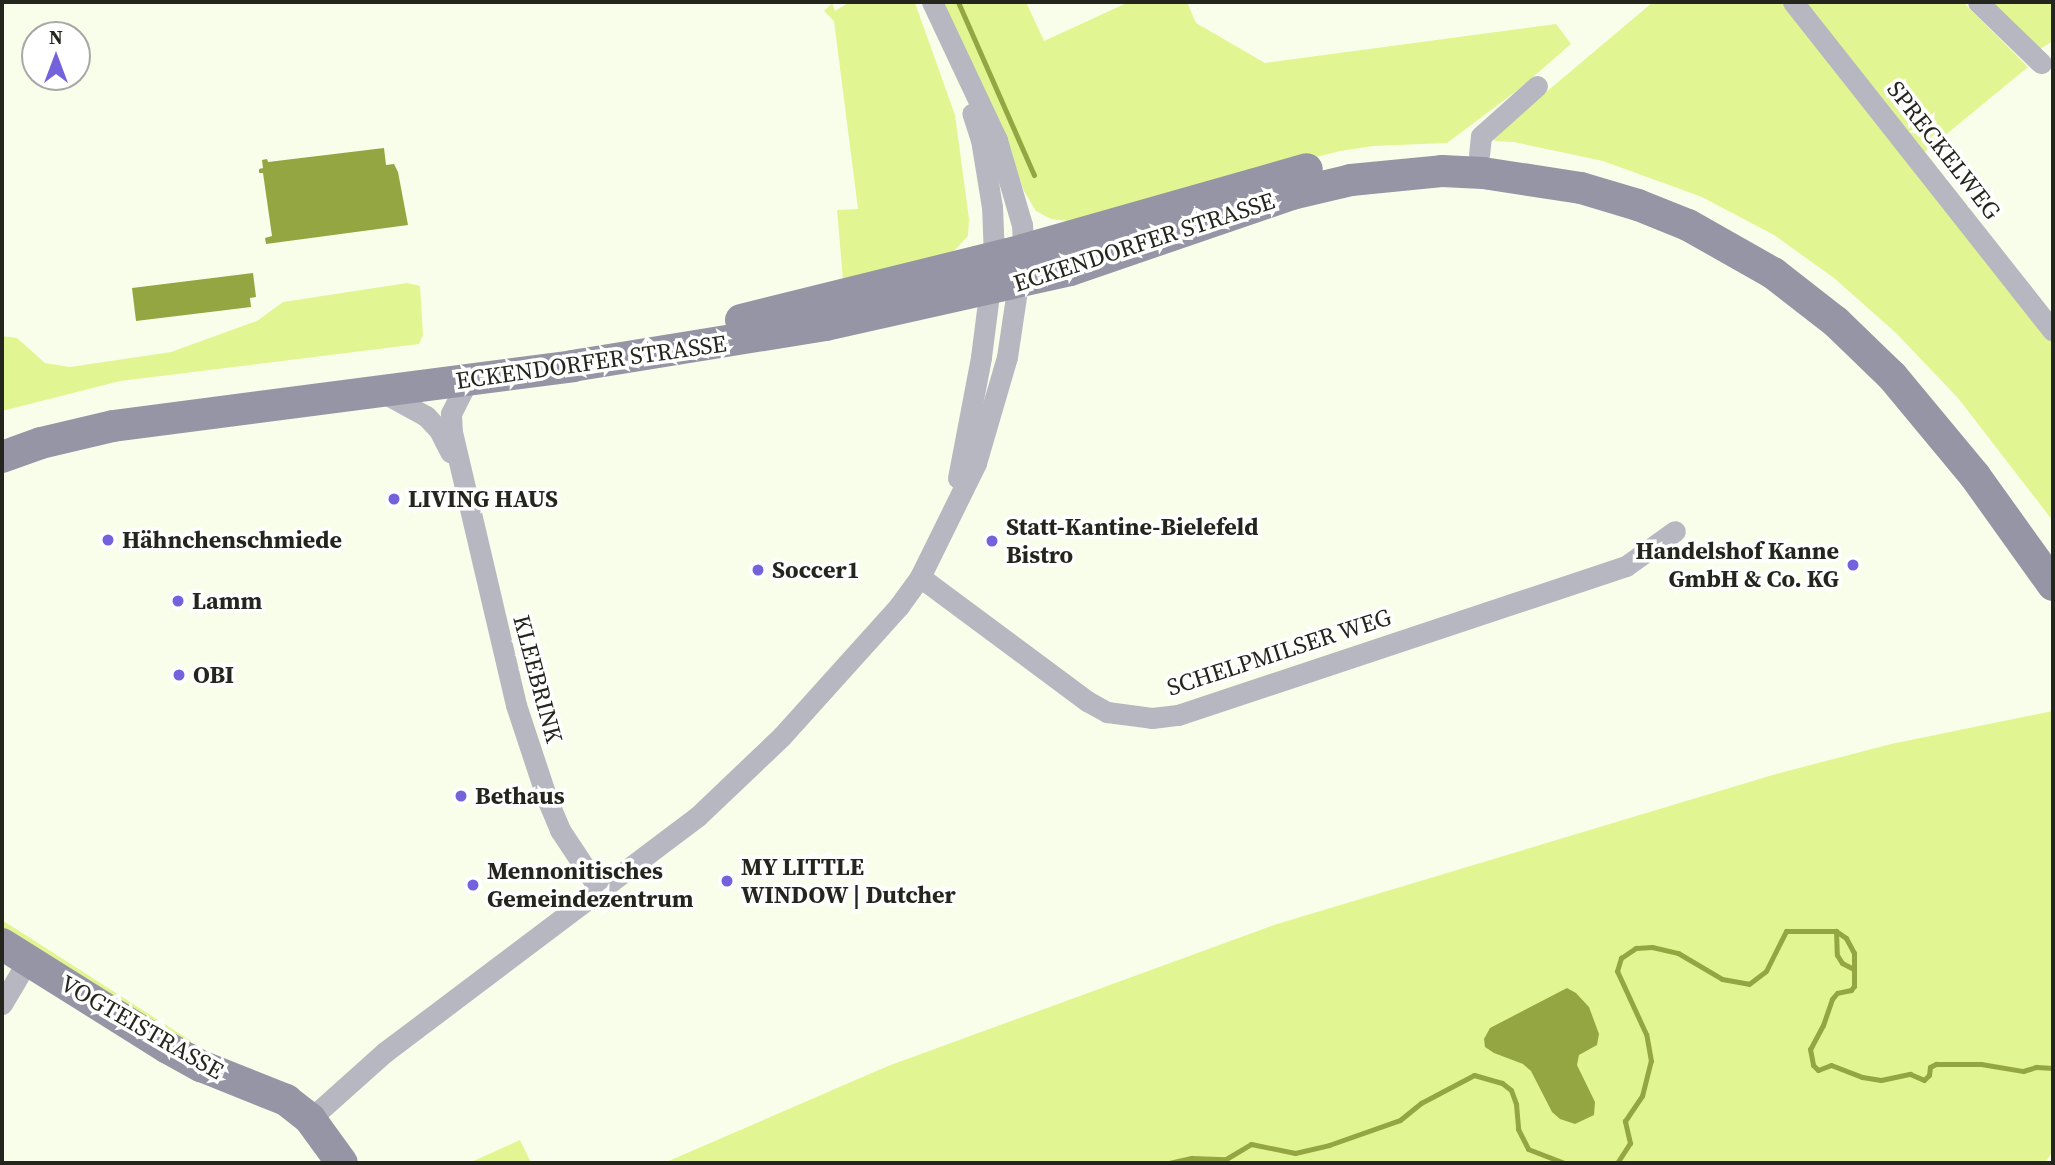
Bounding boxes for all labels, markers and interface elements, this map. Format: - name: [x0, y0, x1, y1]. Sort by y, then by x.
- north arrow: [21, 21, 91, 91]
- text: N: [49, 24, 63, 50]
- street label: SPRECKELWEG: [1881, 75, 2007, 225]
- street label: ECKENDORFER STRASSE: [1010, 186, 1278, 298]
- street label: ECKENDORFER STRASSE: [454, 329, 728, 395]
- place label: LIVING HAUS: [408, 485, 558, 513]
- marker: LIVING HAUS: [386, 491, 402, 507]
- place label: Statt-Kantine-Bielefeld Bistro: [1006, 513, 1258, 569]
- place label: Hähnchenschmiede: [122, 526, 342, 554]
- marker: Hähnchenschmiede: [100, 532, 116, 548]
- marker: Statt-Kantine-Bielefeld Bistro: [984, 533, 1000, 549]
- place label: Handelshof Kanne GmbH & Co. KG: [1636, 537, 1839, 593]
- place label: Soccer1: [772, 556, 860, 584]
- marker: Handelshof Kanne GmbH & Co. KG: [1845, 557, 1861, 573]
- marker: Soccer1: [750, 562, 766, 578]
- place label: Lamm: [192, 587, 262, 615]
- marker: Lamm: [170, 593, 186, 609]
- street label: SCHELPMILSER WEG: [1163, 602, 1395, 702]
- street label: KLEEBRINK: [507, 612, 569, 746]
- place label: OBI: [193, 661, 234, 689]
- marker: OBI: [171, 667, 187, 683]
- place label: Bethaus: [475, 782, 565, 810]
- marker: Bethaus: [453, 788, 469, 804]
- place label: MY LITTLE WINDOW | Dutcher: [741, 853, 956, 909]
- place label: Mennonitisches Gemeindezentrum: [487, 857, 693, 913]
- marker: MY LITTLE WINDOW | Dutcher: [719, 873, 735, 889]
- marker: Mennonitisches Gemeindezentrum: [465, 877, 481, 893]
- street label: VOGTEISTRASSE: [56, 969, 228, 1085]

